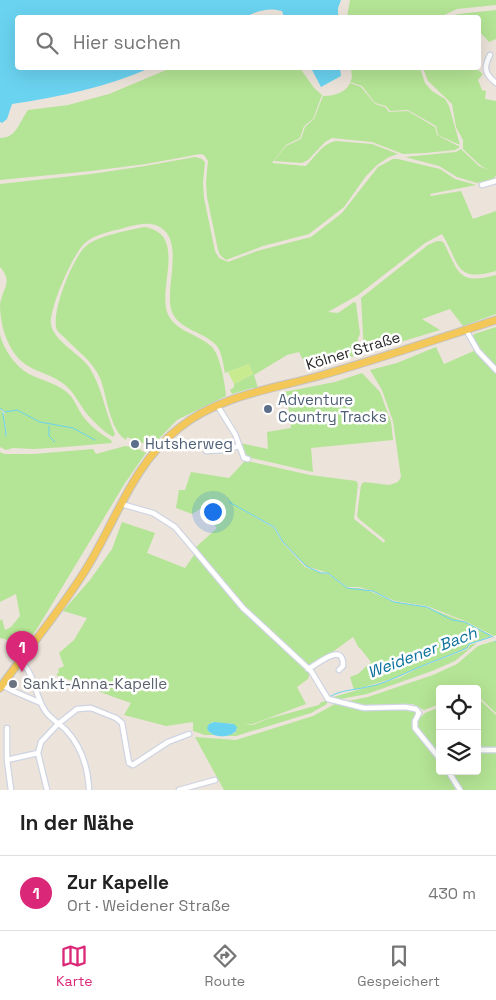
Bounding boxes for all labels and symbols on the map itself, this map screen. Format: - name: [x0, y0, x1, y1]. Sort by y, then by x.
- street label: Kölner Straße: [303, 327, 402, 374]
- place label: Adventure Country Tracks: [278, 390, 387, 426]
- marker: Adventure Country Tracks: [262, 403, 274, 415]
- place label: Hutsherweg: [145, 434, 233, 453]
- marker: Hutsherweg: [129, 438, 141, 450]
- your location: [200, 499, 226, 525]
- water label: Weidener Bach: [365, 622, 481, 683]
- pin: 1: [6, 631, 38, 672]
- place label: Sankt-Anna-Kapelle: [23, 674, 167, 693]
- marker: Sankt-Anna-Kapelle: [7, 678, 19, 690]

